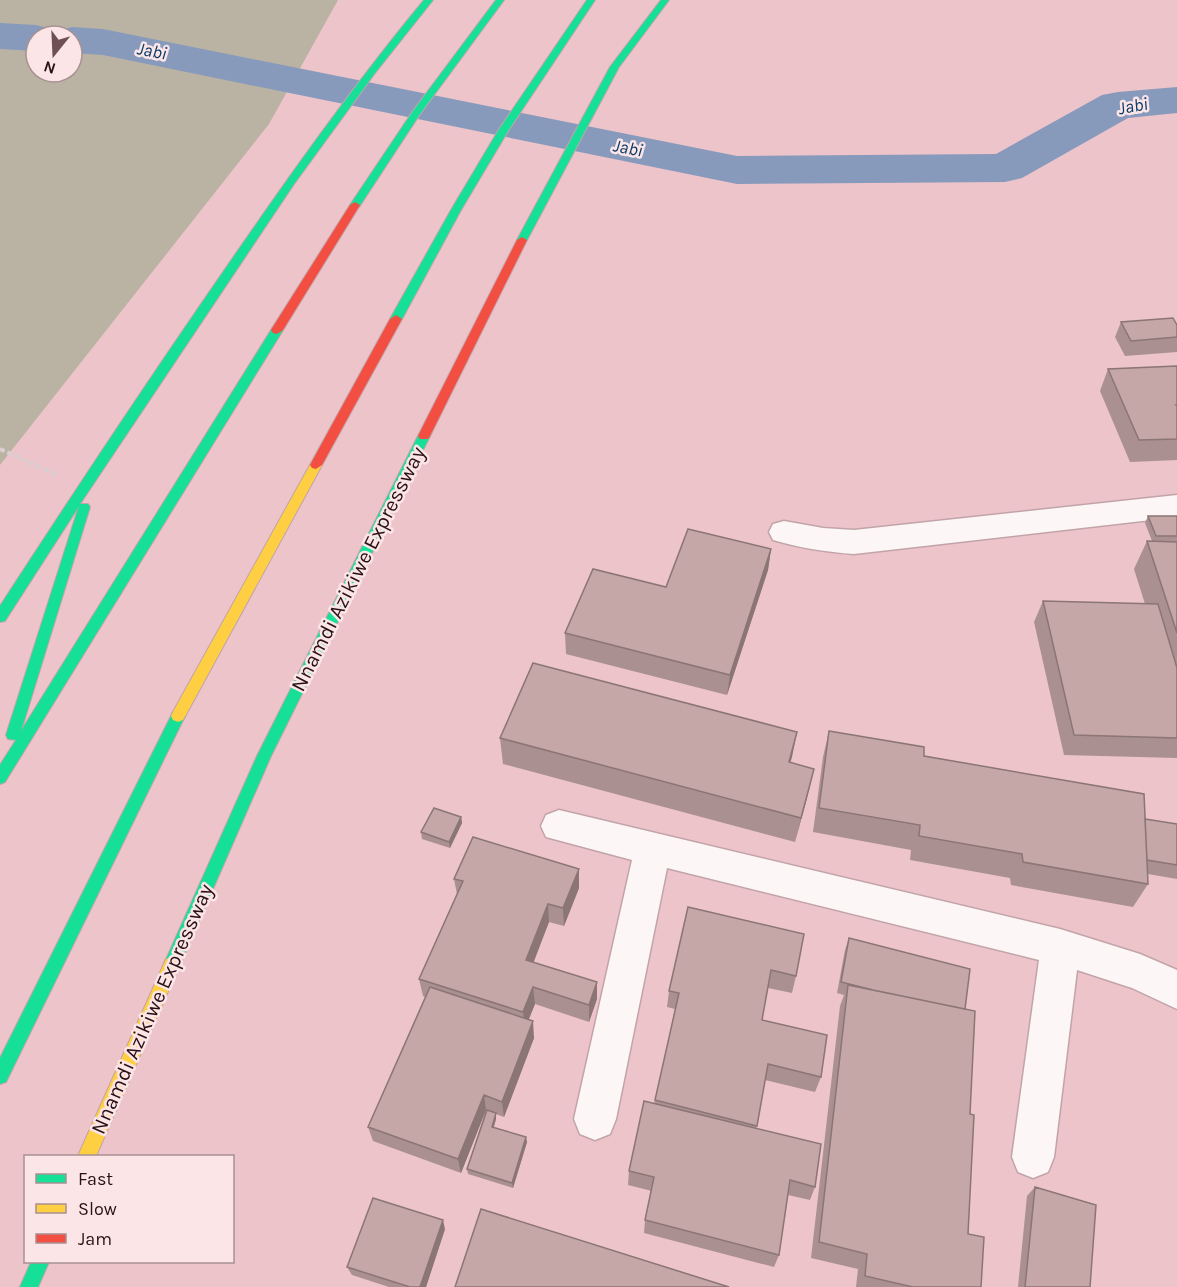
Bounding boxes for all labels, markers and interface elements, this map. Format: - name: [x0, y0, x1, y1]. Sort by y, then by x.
- north arrow: [24, 24, 84, 84]
- water label: Jabi: [135, 37, 169, 65]
- text: N: [41, 57, 58, 79]
- water label: Jabi: [1116, 93, 1150, 119]
- water label: Jabi: [611, 134, 645, 162]
- street label: Nnamdi Azikiwe Expressway: [286, 443, 430, 695]
- street label: Nnamdi Azikiwe Expressway: [86, 880, 218, 1138]
- legend: [24, 1155, 234, 1263]
- text: Fast: [78, 1168, 113, 1190]
- text: Slow: [78, 1198, 117, 1220]
- text: Jam: [78, 1228, 112, 1250]

